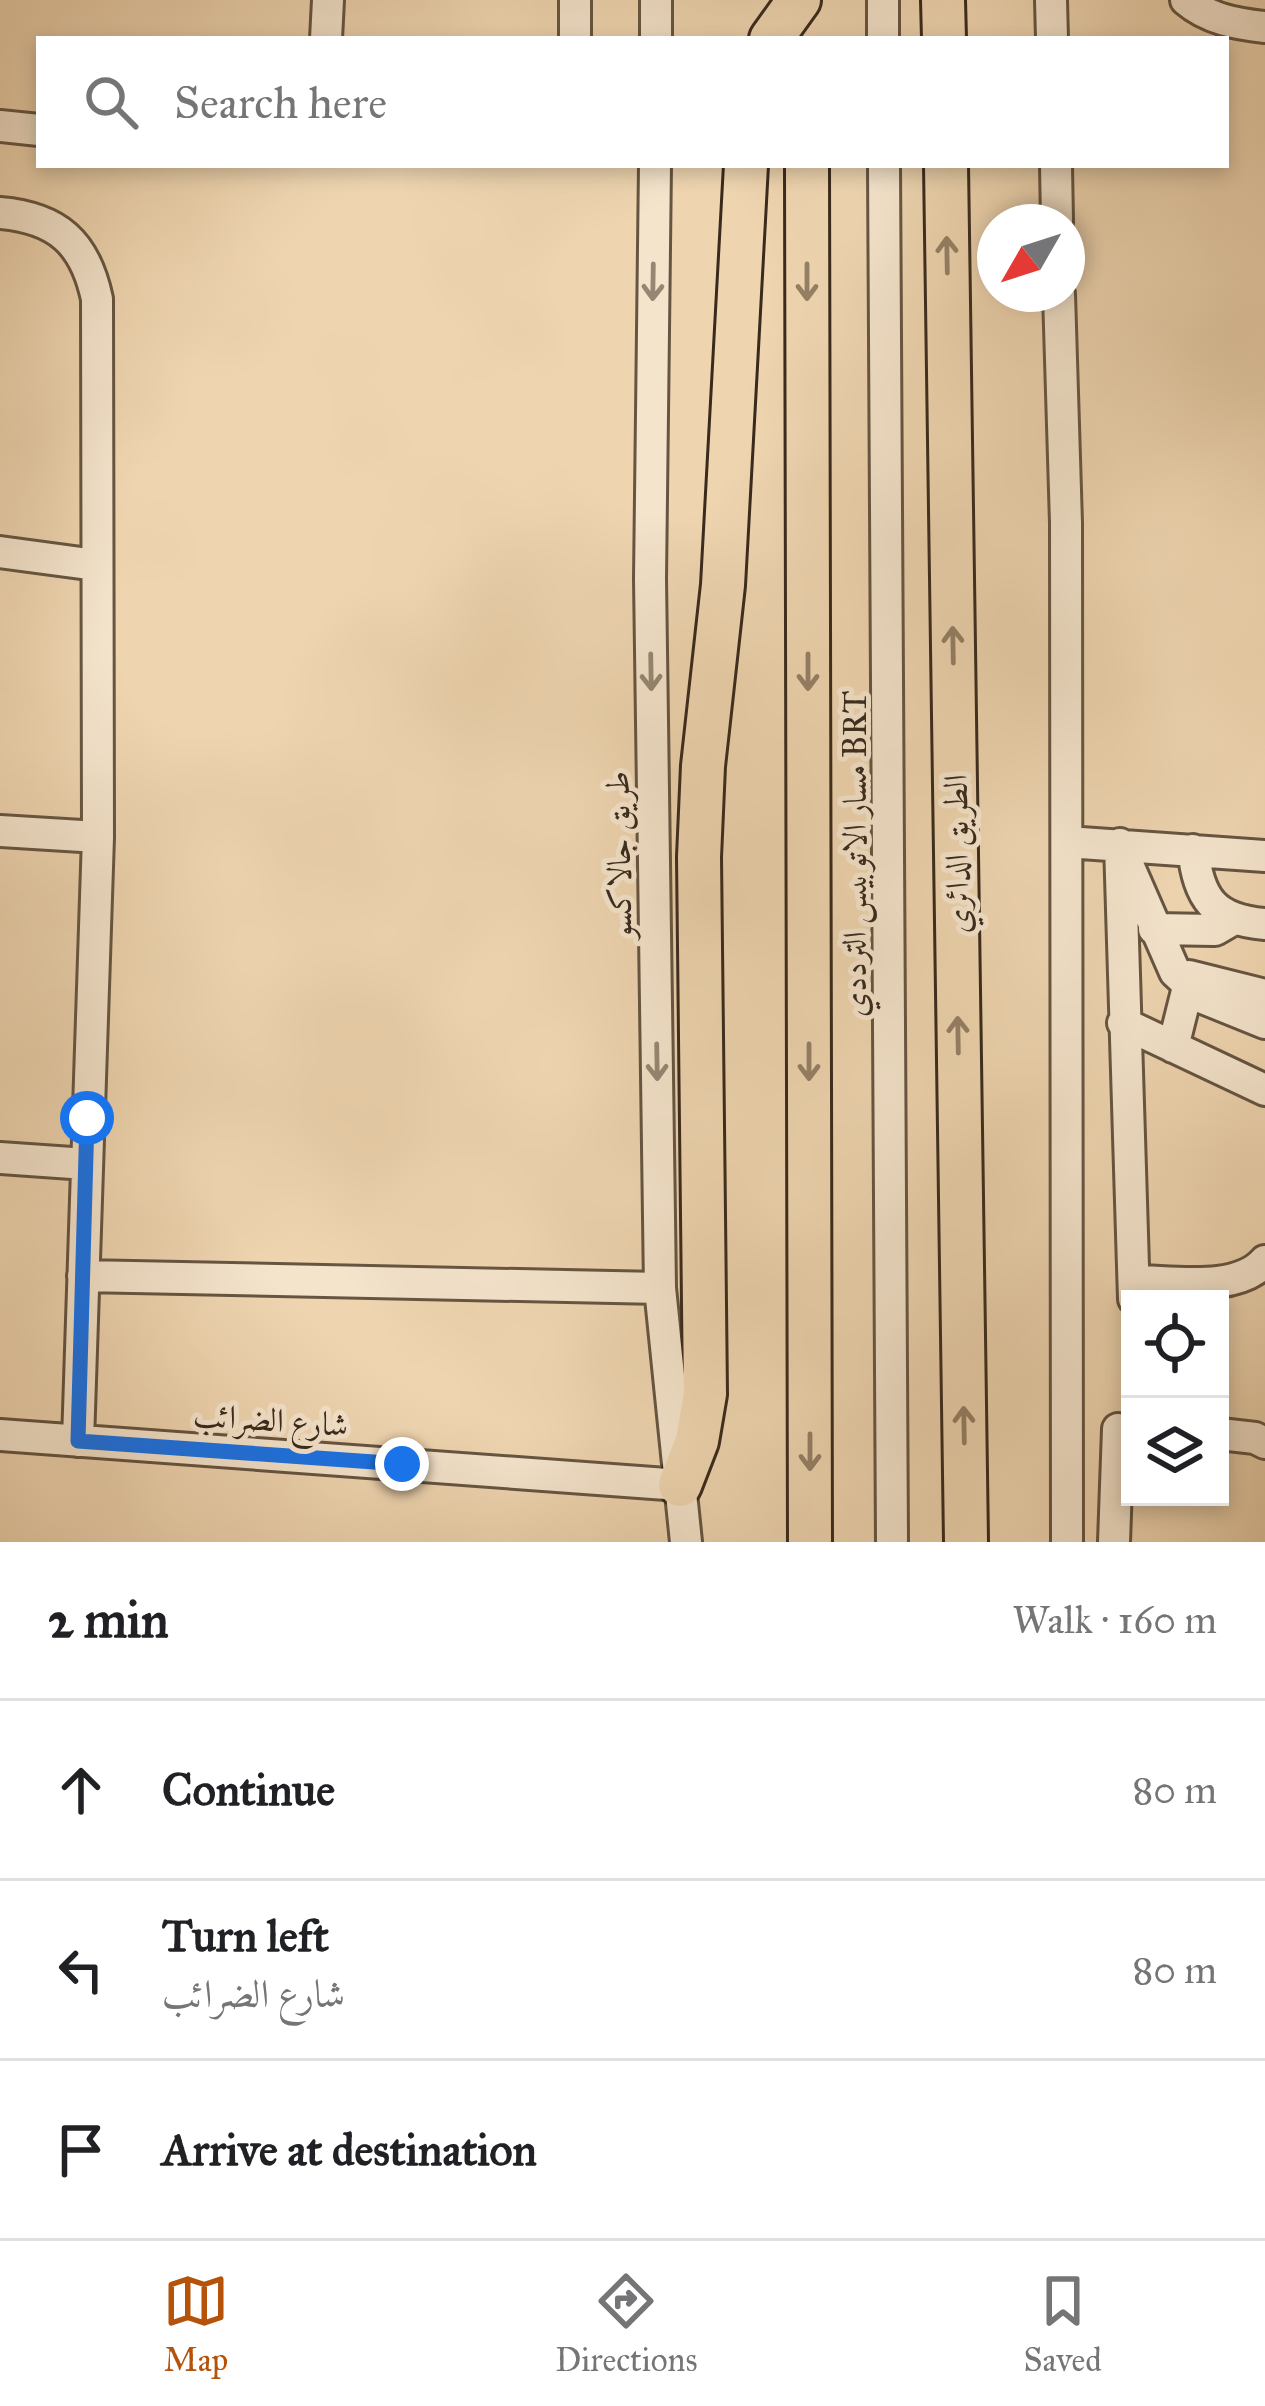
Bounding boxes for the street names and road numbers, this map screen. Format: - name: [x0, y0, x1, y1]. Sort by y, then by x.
- street label: مسار الاتوبيس الترددي BRT: [835, 691, 881, 1017]
- street label: طريق جالاكسو: [598, 771, 642, 942]
- street label: الطريق الدائري: [936, 774, 984, 934]
- street label: شارع الضرائب: [192, 1395, 350, 1453]

